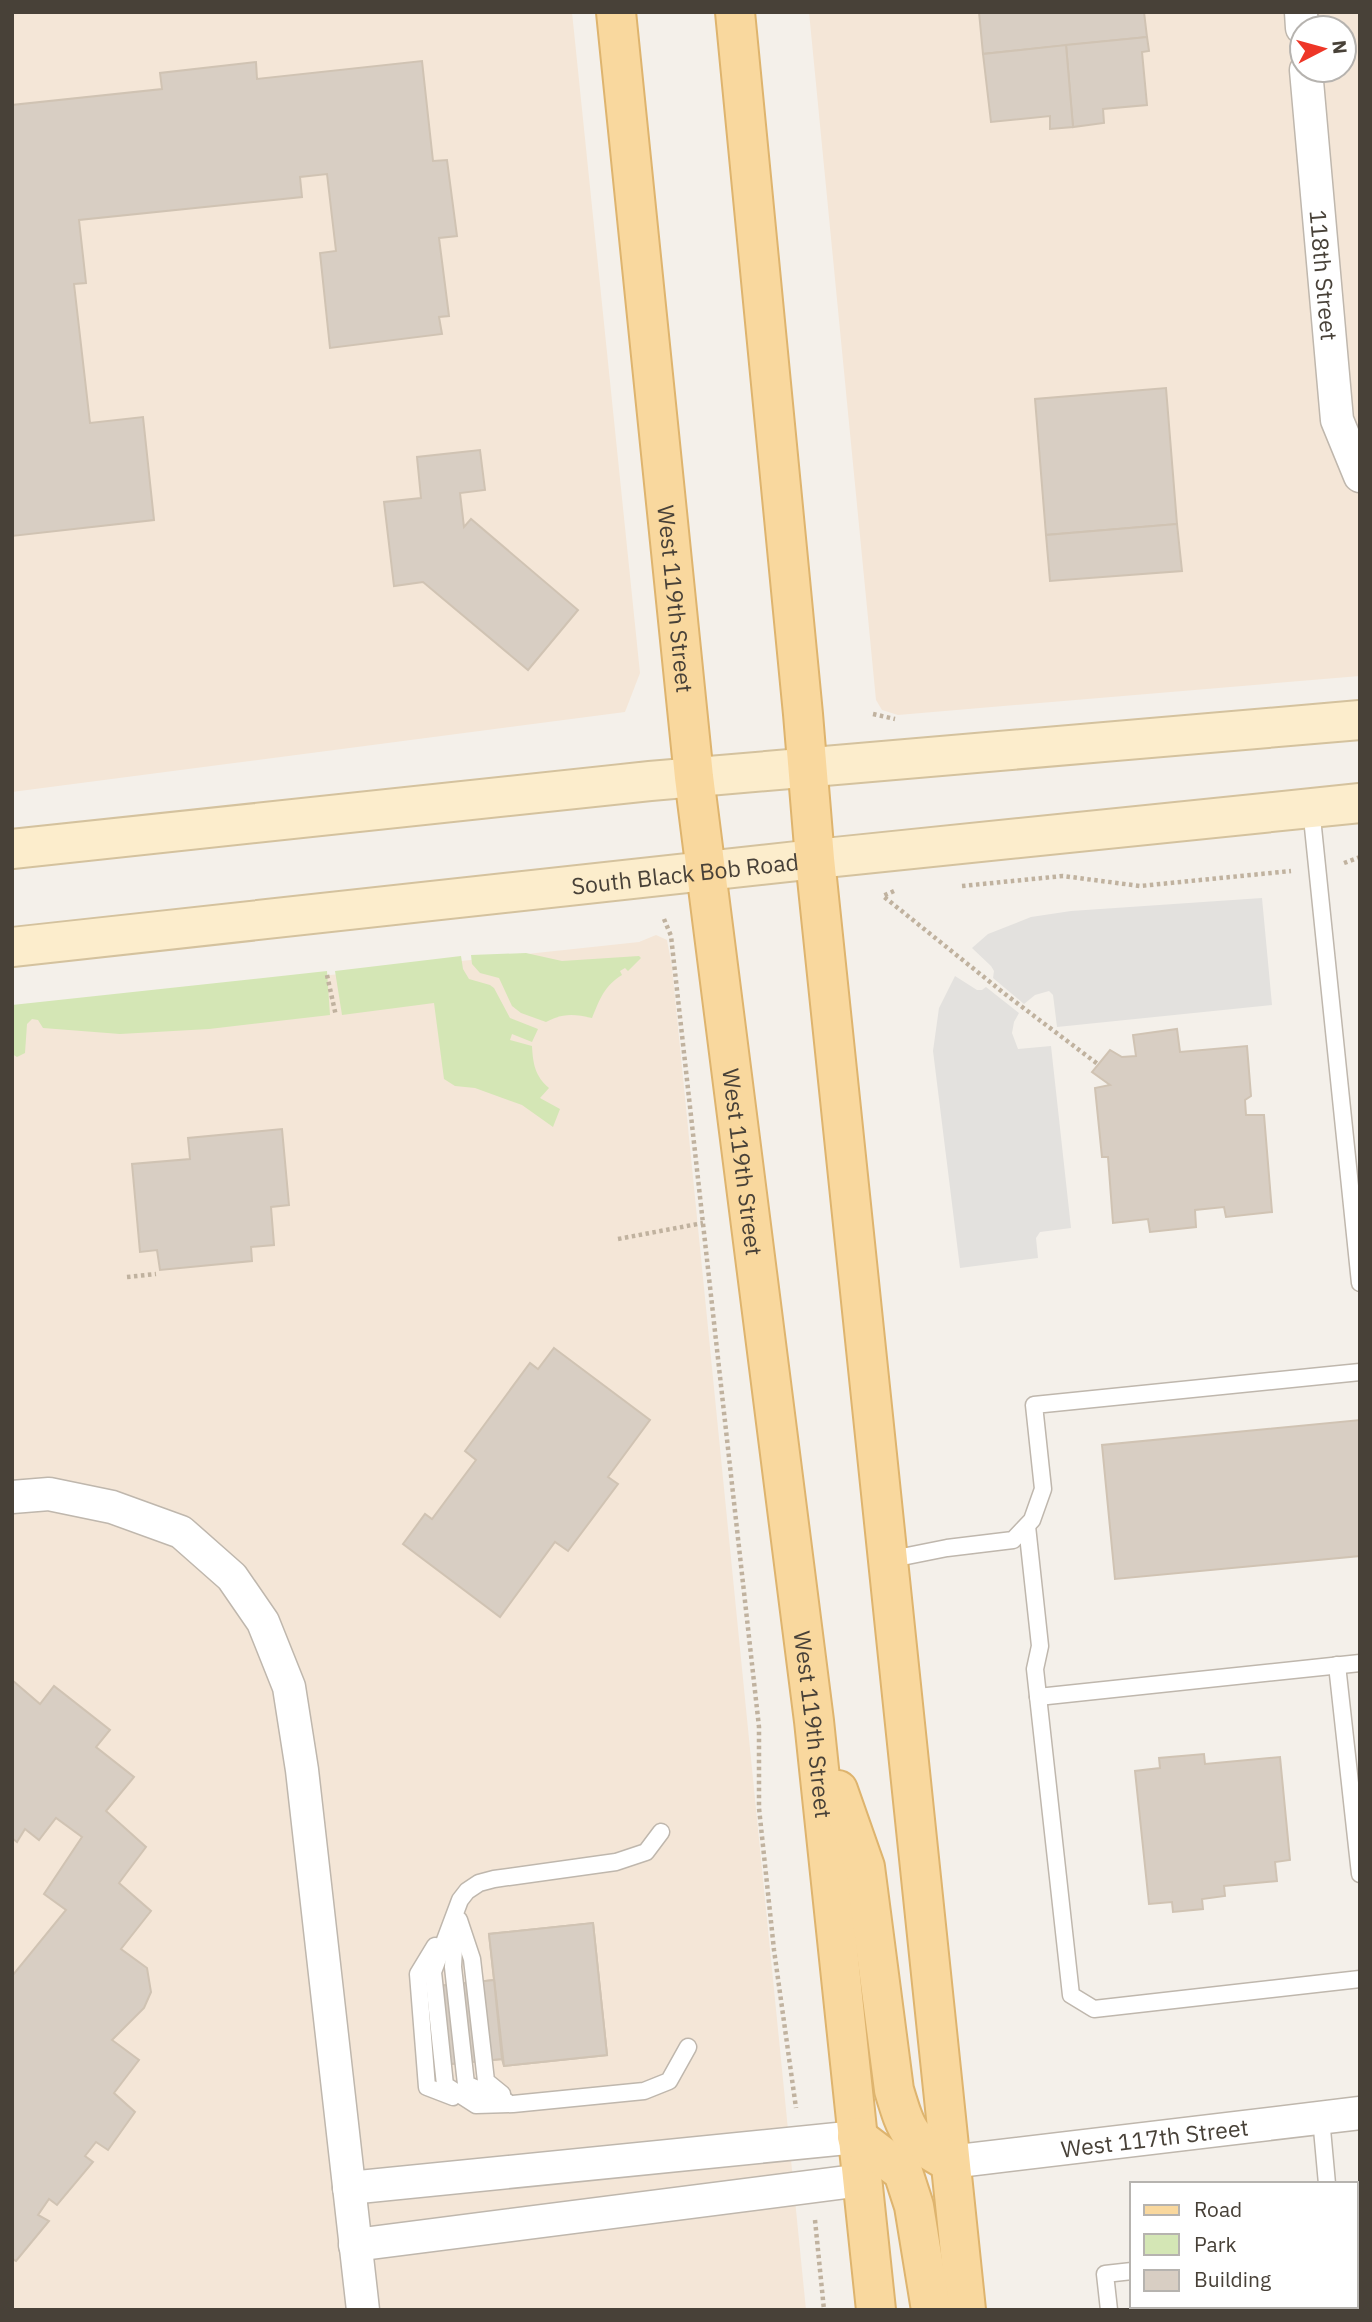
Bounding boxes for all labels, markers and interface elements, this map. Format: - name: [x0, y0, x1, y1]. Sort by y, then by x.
- north arrow: [1288, 14, 1358, 84]
- text: N: [1327, 39, 1353, 55]
- street label: 118th Street: [1303, 209, 1345, 342]
- street label: West 119th Street: [651, 504, 700, 694]
- street label: South Black Bob Road: [570, 846, 800, 901]
- street label: West 119th Street: [716, 1067, 770, 1257]
- street label: West 119th Street: [788, 1629, 839, 1820]
- street label: West 117th Street: [1059, 2111, 1250, 2164]
- legend: [1130, 2182, 1358, 2308]
- text: Road: [1194, 2195, 1242, 2223]
- text: Park: [1194, 2230, 1237, 2258]
- text: Building: [1194, 2265, 1271, 2293]

